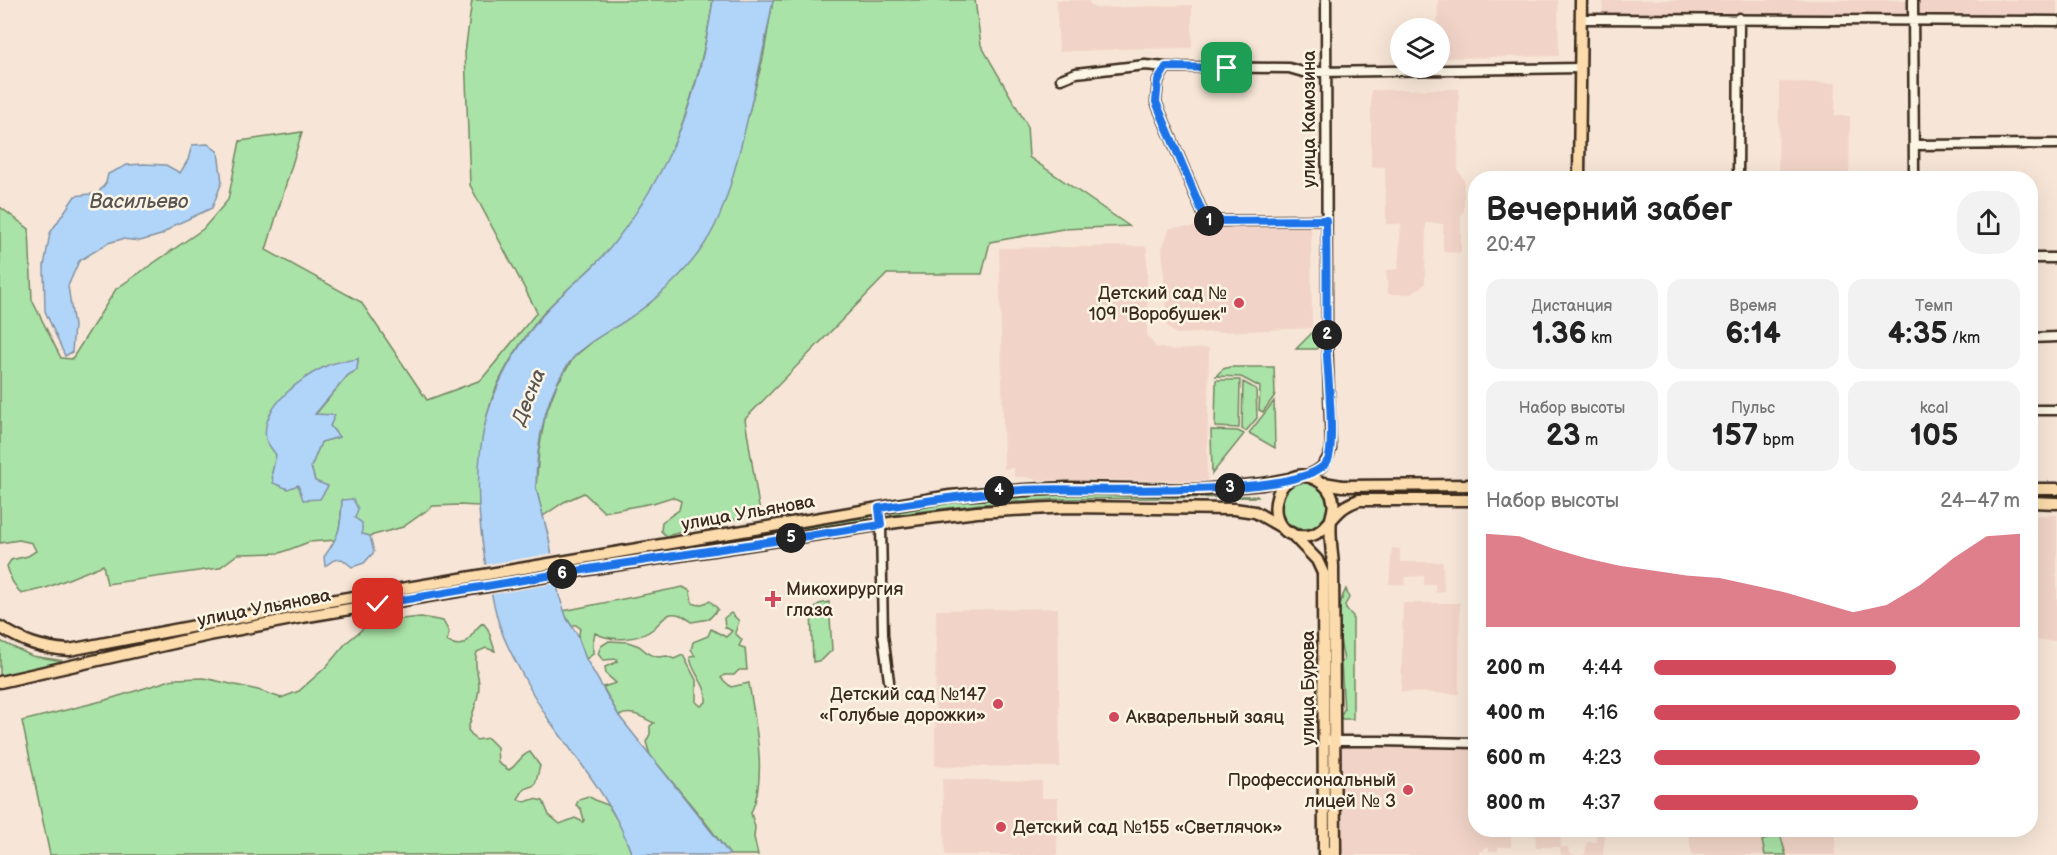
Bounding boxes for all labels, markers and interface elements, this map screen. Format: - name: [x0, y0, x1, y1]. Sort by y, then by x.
- map controls: [1390, 18, 1450, 78]
- button: layers: [1390, 18, 1450, 78]
- pin: [1201, 42, 1252, 93]
- street label: улица Камозина: [1299, 50, 1320, 188]
- icon: arrive: [1210, 51, 1243, 84]
- water label: Васильево: [90, 190, 189, 214]
- text: Вечерний забег: [1486, 190, 1733, 230]
- button: share: [1957, 191, 2020, 254]
- pin: 1: [1194, 206, 1224, 236]
- text: 1: [1206, 211, 1212, 230]
- text: 20:47: [1486, 233, 1536, 257]
- place label: Детский сад № 109 "Воробушек": [1089, 283, 1227, 325]
- marker: Детский сад № 109 "Воробушек": [1232, 296, 1246, 310]
- text: Дистанция: [1532, 297, 1612, 316]
- text: Время: [1729, 297, 1777, 316]
- text: Темп: [1915, 297, 1953, 316]
- text: 1.36: [1532, 316, 1587, 352]
- text: 6:14: [1725, 316, 1781, 352]
- text: 4:35: [1888, 316, 1948, 352]
- pin: 2: [1312, 320, 1342, 350]
- text: 2: [1322, 325, 1332, 344]
- text: km: [1587, 329, 1612, 348]
- text: /km: [1948, 329, 1980, 348]
- water label: Десна: [506, 365, 551, 430]
- text: Набор высоты: [1519, 399, 1625, 418]
- text: Пульс: [1731, 399, 1775, 418]
- text: kcal: [1920, 399, 1948, 418]
- text: 23: [1546, 418, 1581, 454]
- text: 157: [1712, 418, 1758, 454]
- text: 105: [1910, 418, 1958, 454]
- text: m: [1581, 431, 1598, 450]
- text: bpm: [1758, 431, 1794, 450]
- pin: 3: [1215, 473, 1245, 503]
- pin: 4: [984, 476, 1014, 506]
- text: 3: [1225, 478, 1235, 497]
- text: 4: [994, 481, 1004, 500]
- text: Набор высоты: [1486, 489, 1619, 513]
- text: 24–47 m: [1940, 489, 2020, 513]
- street label: улица Ульянова: [680, 491, 817, 535]
- pin: 5: [776, 523, 806, 553]
- text: 5: [786, 528, 796, 547]
- pin: 6: [547, 559, 577, 589]
- text: 6: [557, 564, 567, 583]
- pin: [352, 578, 403, 629]
- place label: Микохирургия глаза: [786, 579, 903, 621]
- street label: улица Ульянова: [196, 585, 333, 631]
- icon: check: [361, 587, 394, 620]
- marker: Микохирургия глаза: [764, 590, 782, 608]
- street label: улица Бурова: [1298, 630, 1319, 746]
- text: 200 m: [1486, 656, 1545, 680]
- text: 4:44: [1582, 656, 1623, 680]
- place label: Детский сад №147 «Голубые дорожки»: [819, 684, 986, 726]
- marker: Детский сад №147 «Голубые дорожки»: [991, 697, 1005, 711]
- text: 400 m: [1486, 701, 1545, 725]
- text: 4:16: [1582, 701, 1618, 725]
- place label: Акварельный заяц: [1125, 707, 1284, 728]
- marker: Акварельный заяц: [1107, 710, 1121, 724]
- text: 600 m: [1486, 746, 1546, 770]
- text: 4:23: [1582, 746, 1622, 770]
- place label: Профессиональный лицей № 3: [1227, 770, 1396, 812]
- marker: Профессиональный лицей № 3: [1401, 783, 1415, 797]
- text: 800 m: [1486, 791, 1545, 815]
- text: 4:37: [1582, 791, 1620, 815]
- place label: Детский сад №155 «Светлячок»: [1013, 817, 1282, 838]
- marker: Детский сад №155 «Светлячок»: [994, 820, 1008, 834]

